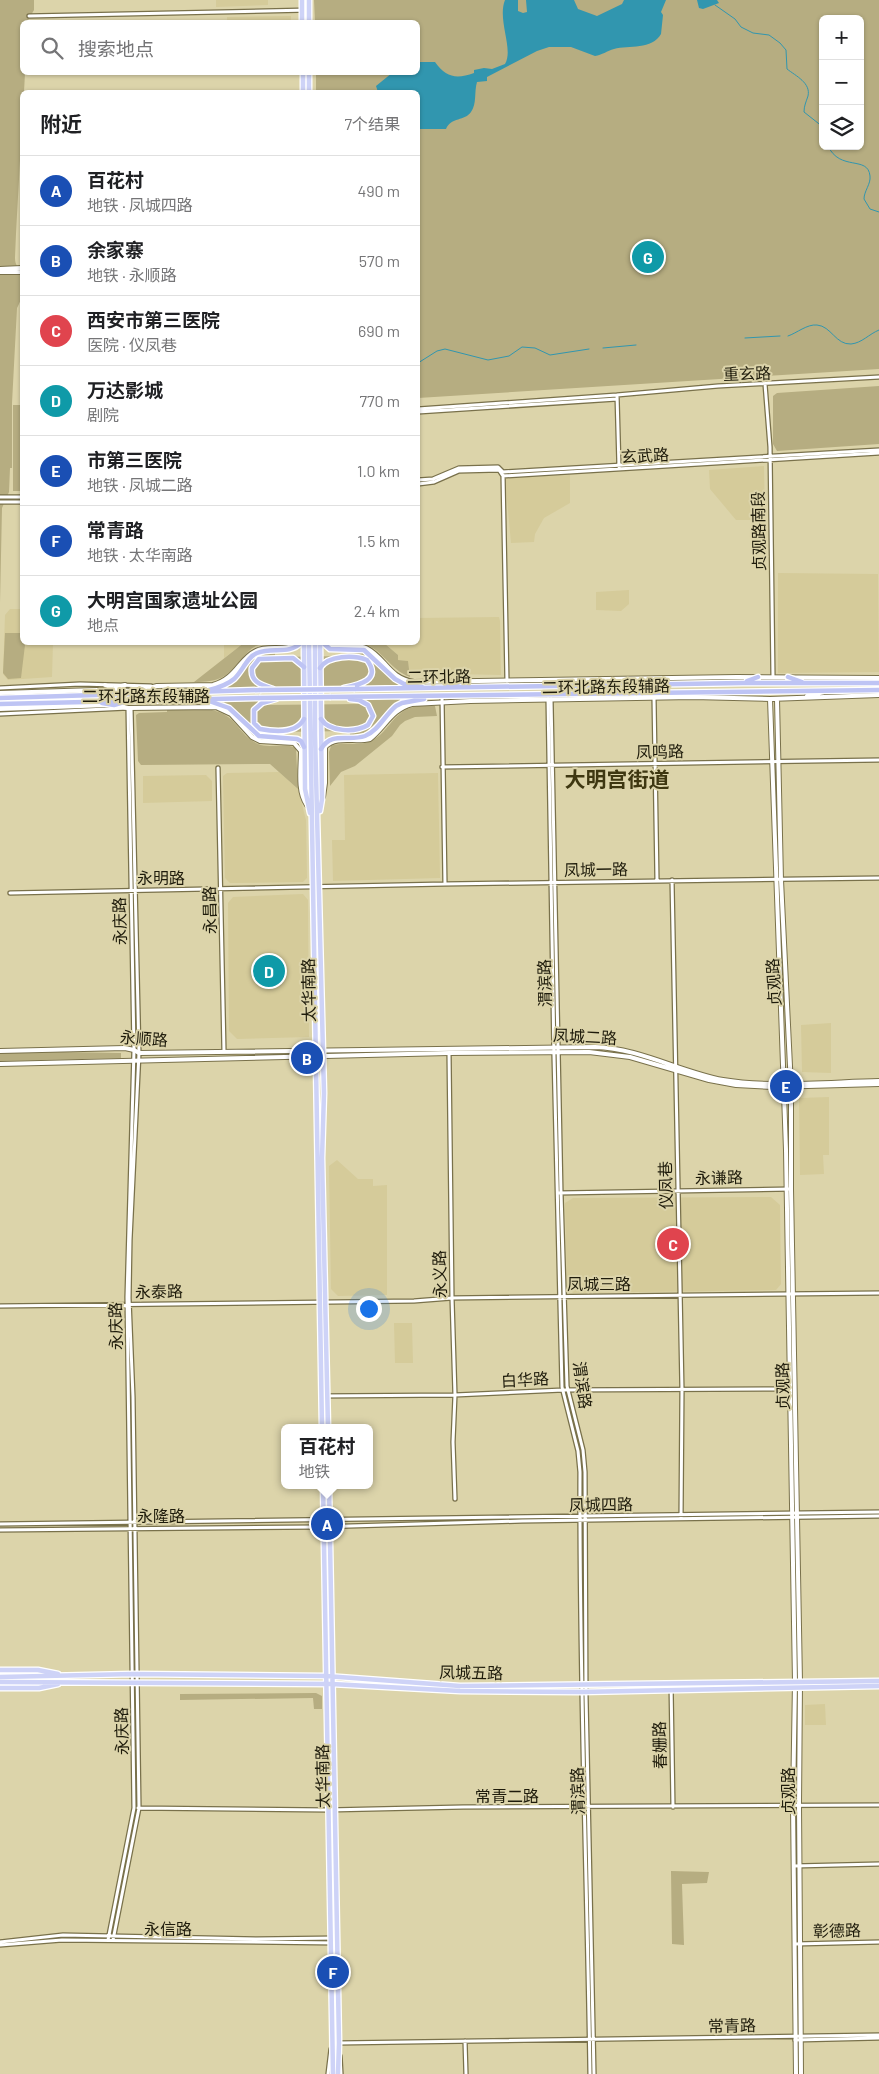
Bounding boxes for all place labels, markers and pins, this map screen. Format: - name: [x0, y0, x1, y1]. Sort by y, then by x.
- pin: G: [632, 238, 664, 276]
- pin: D: [253, 952, 285, 990]
- pin: B: [291, 1039, 323, 1077]
- pin: E: [770, 1067, 802, 1105]
- pin: C: [657, 1225, 689, 1263]
- pin: A: [311, 1505, 343, 1543]
- pin: F: [317, 1953, 349, 1991]

